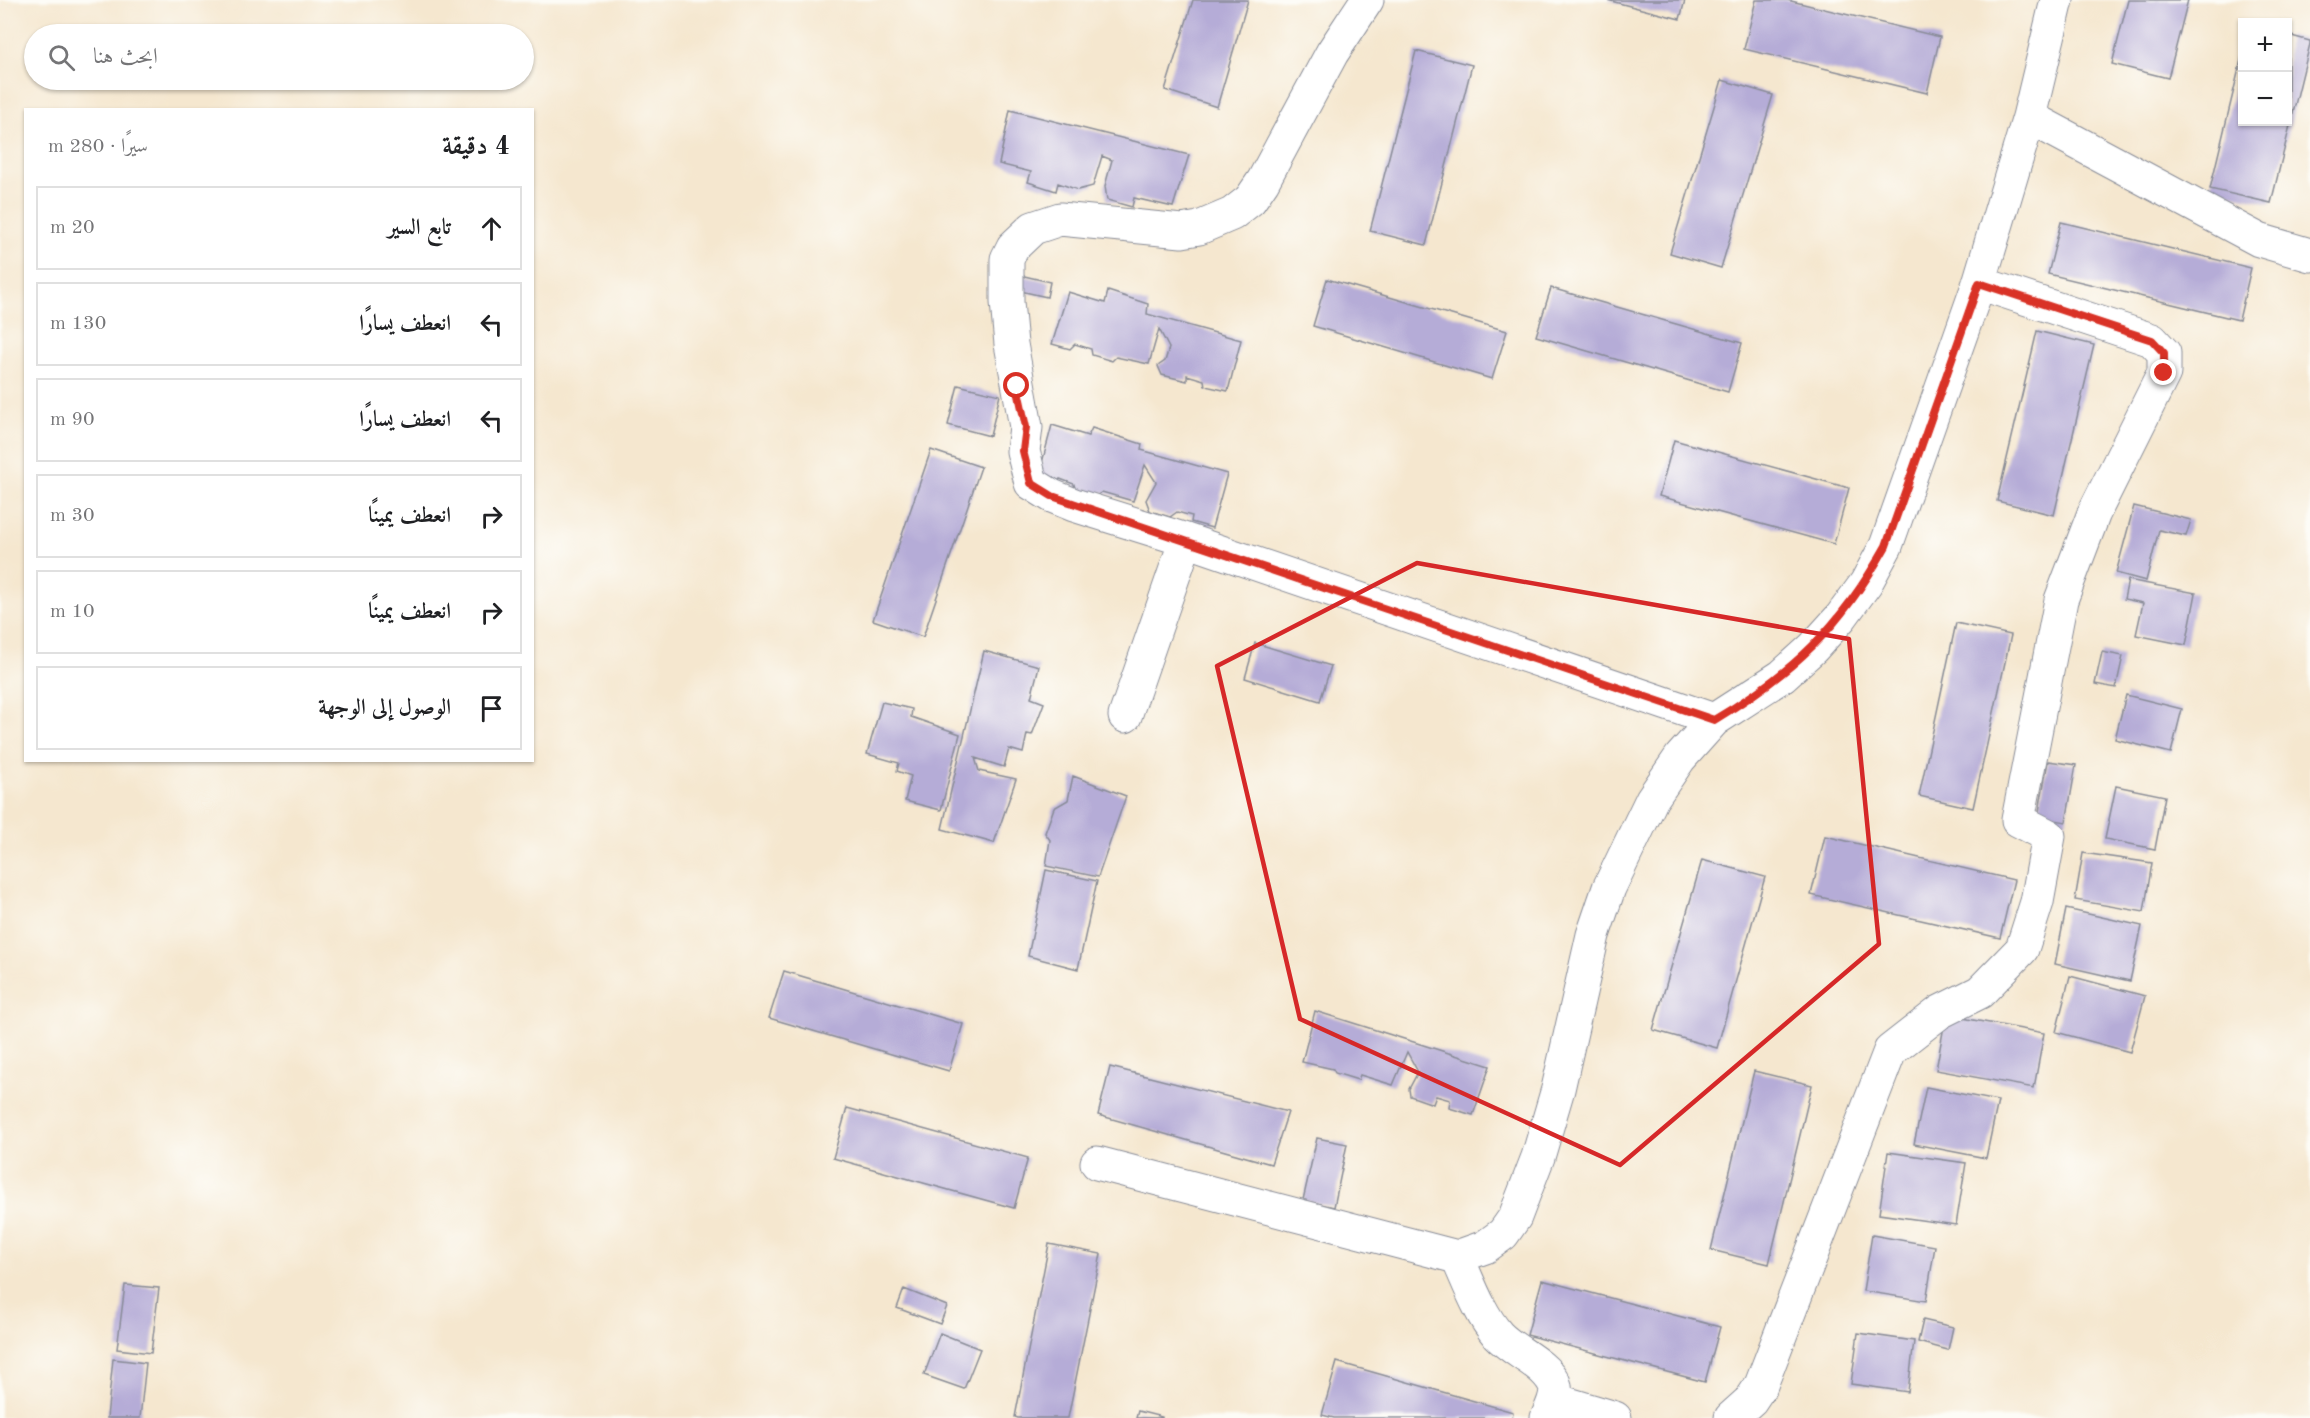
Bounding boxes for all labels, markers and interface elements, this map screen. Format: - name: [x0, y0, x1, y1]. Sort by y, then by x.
- map controls: [2238, 18, 2292, 126]
- button: +: [2238, 18, 2292, 72]
- search box: [24, 24, 534, 90]
- icon: search: [45, 41, 78, 74]
- text: ابحث هنا: [93, 46, 158, 68]
- button: −: [2238, 72, 2292, 126]
- text: 4 دقيقة: [442, 134, 510, 160]
- text: سيرًا · 280 m: [48, 137, 148, 157]
- icon: ahead: [475, 212, 508, 245]
- text: تابع السير: [387, 217, 451, 239]
- text: 20 m: [50, 218, 95, 238]
- icon: left: [475, 308, 508, 341]
- text: انعطف يسارًا: [359, 313, 451, 335]
- text: 130 m: [50, 314, 106, 334]
- route end: [2150, 359, 2176, 385]
- route start: [1003, 372, 1029, 398]
- icon: left: [475, 404, 508, 437]
- text: انعطف يسارًا: [359, 409, 451, 431]
- text: 90 m: [50, 410, 95, 430]
- icon: right: [475, 500, 508, 533]
- text: انعطف يمينًا: [368, 505, 451, 527]
- text: 30 m: [50, 506, 95, 526]
- icon: right: [475, 596, 508, 629]
- text: انعطف يمينًا: [368, 601, 451, 623]
- text: 10 m: [50, 602, 95, 622]
- icon: arrive: [475, 692, 508, 725]
- text: الوصول إلى الوجهة: [318, 697, 451, 719]

